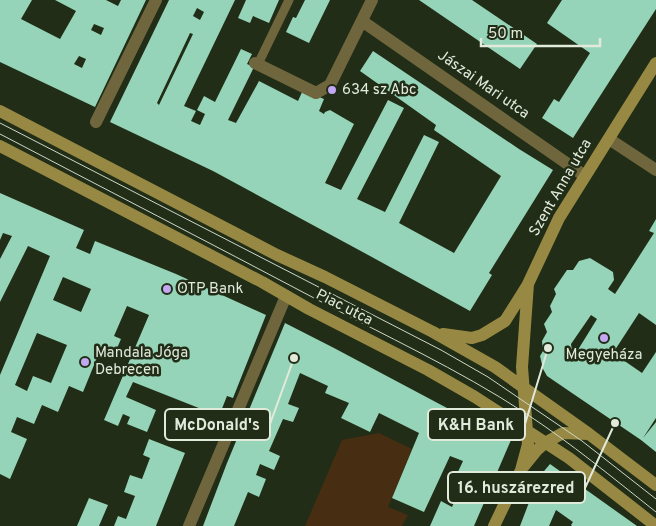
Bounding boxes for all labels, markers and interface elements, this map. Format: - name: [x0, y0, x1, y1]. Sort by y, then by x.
- scale bar: [481, 15, 600, 47]
- text: 50 m: [488, 25, 523, 44]
- street label: Jászai Mari utca: [433, 46, 533, 124]
- place label: 634 sz Abc: [342, 81, 417, 100]
- marker: 634 sz Abc: [326, 84, 338, 96]
- street label: Szent Anna utca: [525, 136, 597, 240]
- place label: OTP Bank: [177, 280, 243, 299]
- marker: OTP Bank: [161, 283, 173, 295]
- street label: Piac utca: [312, 286, 376, 330]
- marker: Megyeháza: [598, 332, 610, 344]
- place label: Mandala Jóga Debrecen: [95, 344, 188, 380]
- place label: Megyeháza: [566, 346, 642, 365]
- marker: Mandala Jóga Debrecen: [79, 356, 91, 368]
- callout: McDonald's: [165, 409, 270, 440]
- callout: K&H Bank: [428, 409, 525, 440]
- text: McDonald's: [174, 416, 260, 436]
- text: K&H Bank: [438, 416, 514, 436]
- callout: 16. huszárezred: [448, 472, 585, 503]
- text: 16. huszárezred: [458, 479, 574, 499]

